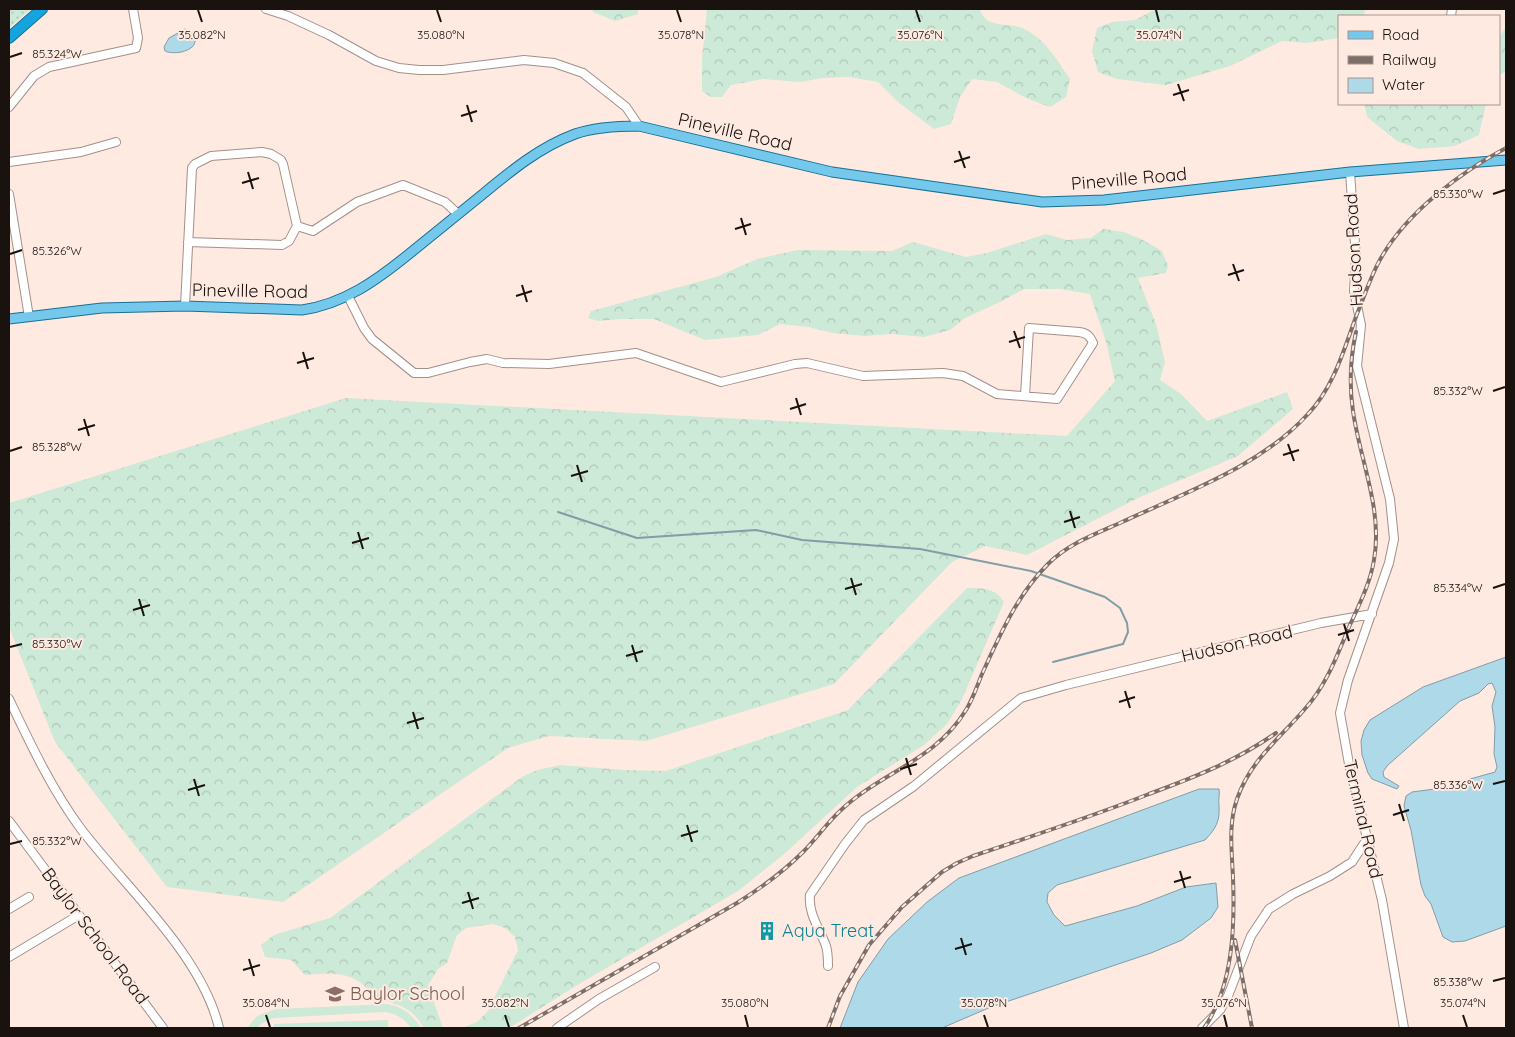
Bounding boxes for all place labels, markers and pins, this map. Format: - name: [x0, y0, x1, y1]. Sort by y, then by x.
- place label: Aqua Treat: [782, 919, 874, 942]
- building icon: Aqua Treat: [756, 920, 778, 942]
- place label: Baylor School: [350, 982, 465, 1005]
- school or university icon: Baylor School: [324, 983, 346, 1005]

